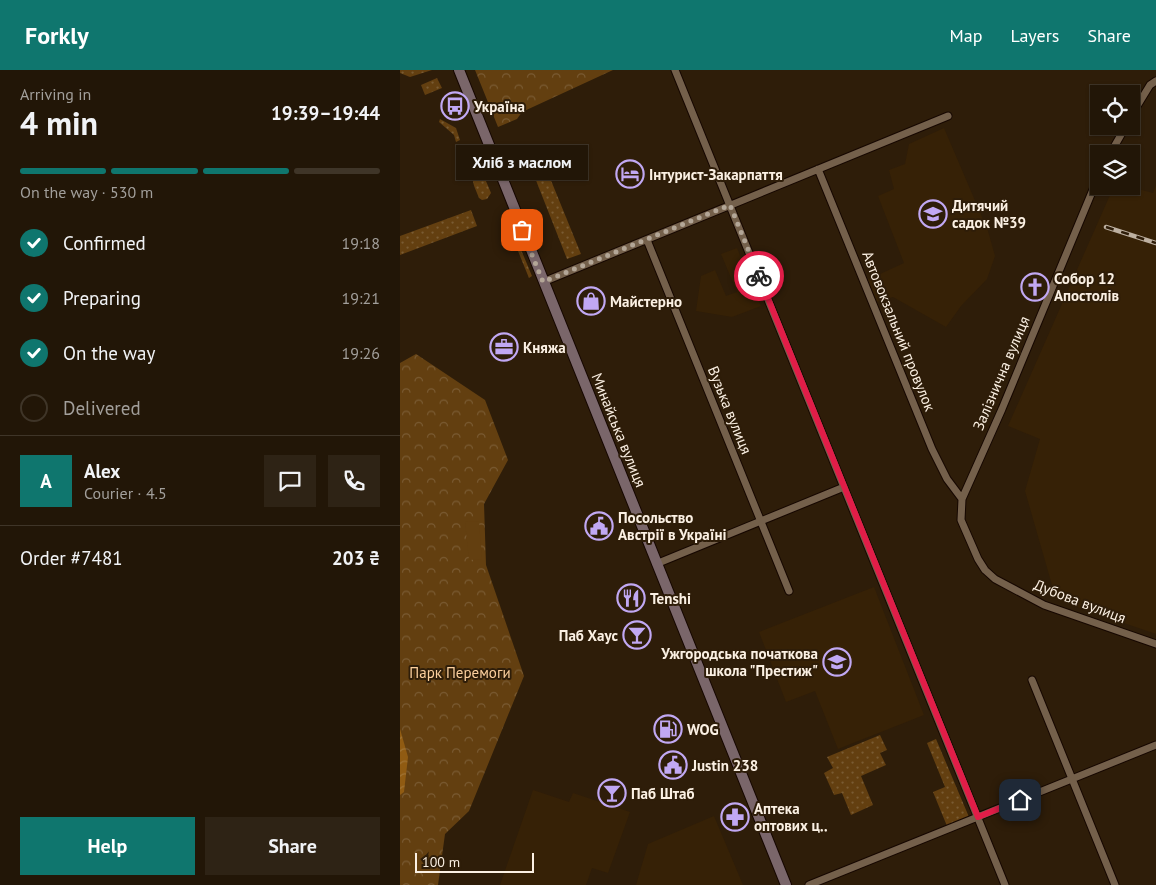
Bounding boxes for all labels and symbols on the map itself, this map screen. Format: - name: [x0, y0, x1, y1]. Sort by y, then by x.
- bus stop icon: Україна: [440, 91, 470, 121]
- place label: Україна: [473, 97, 525, 116]
- callout: Хліб з маслом: [456, 145, 588, 180]
- hotel icon: Інтурист-Закарпаття: [615, 159, 645, 189]
- place label: Інтурист-Закарпаття: [649, 165, 783, 184]
- place label: Дитячий садок №39: [952, 196, 1026, 232]
- school or university icon: Дитячий садок №39: [918, 199, 948, 229]
- pin: [501, 209, 543, 251]
- street label: Автовокзальний провулок: [858, 248, 940, 415]
- courier: [734, 251, 784, 301]
- place label: Собор 12 Апостолів: [1054, 269, 1119, 305]
- church icon: Собор 12 Апостолів: [1020, 272, 1050, 302]
- shop icon: Майстерно: [576, 286, 606, 316]
- place label: Майстерно: [610, 292, 682, 311]
- street label: Залізнична вулиця: [968, 313, 1034, 433]
- office icon: Княжа: [489, 332, 519, 362]
- place label: Княжа: [523, 338, 566, 357]
- street label: Вузька вулиця: [704, 363, 756, 457]
- street label: Минайська вулиця: [587, 370, 651, 490]
- place label: Посольство Австрії в Україні: [618, 508, 727, 544]
- public building icon: Посольство Австрії в Україні: [584, 511, 614, 541]
- street label: Дубова вулиця: [1031, 575, 1129, 627]
- restaurant icon: Tenshi: [616, 583, 646, 613]
- place label: Tenshi: [650, 589, 691, 608]
- bar icon: Паб Хаус: [622, 620, 652, 650]
- place label: Паб Хаус: [559, 626, 618, 645]
- place label: Ужгородська початкова школа "Престиж": [660, 644, 818, 680]
- school or university icon: Ужгородська початкова школа "Престиж": [822, 647, 852, 677]
- park label: Парк Перемоги: [409, 663, 511, 682]
- fuel station icon: WOG: [653, 714, 683, 744]
- place label: WOG: [687, 720, 719, 739]
- public building icon: Justin 238: [658, 750, 688, 780]
- place label: Justin 238: [691, 756, 758, 775]
- bar icon: Паб Штаб: [597, 778, 627, 808]
- pin: [999, 779, 1041, 821]
- place label: Паб Штаб: [631, 784, 695, 803]
- place label: Аптека оптових ц‥: [754, 799, 828, 835]
- pharmacy icon: Аптека оптових ц‥: [720, 802, 750, 832]
- scale bar: [415, 850, 534, 873]

